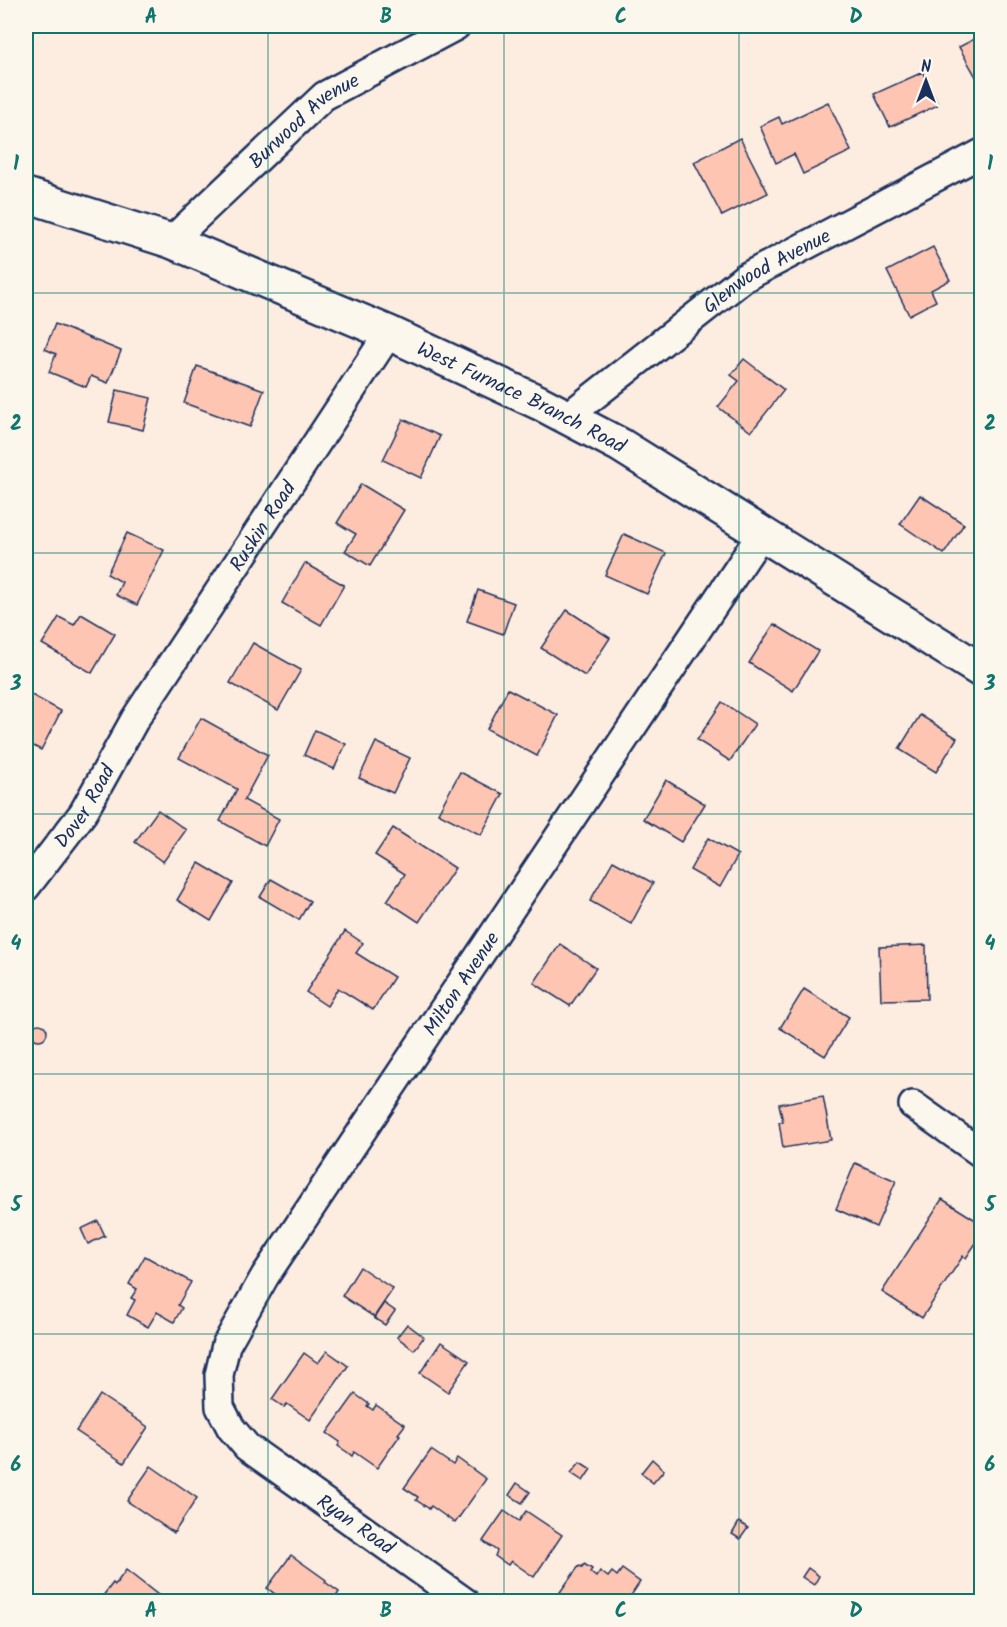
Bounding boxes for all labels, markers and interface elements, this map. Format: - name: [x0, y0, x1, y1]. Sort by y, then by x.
- text: A: [145, 2, 157, 34]
- text: B: [380, 2, 392, 34]
- text: C: [615, 2, 627, 34]
- text: D: [849, 2, 863, 34]
- north arrow: [896, 51, 956, 111]
- text: N: [921, 55, 931, 80]
- street label: Burwood Avenue: [242, 66, 366, 178]
- text: 1: [13, 149, 19, 181]
- text: 1: [987, 149, 993, 181]
- street label: Glenwood Avenue: [696, 221, 837, 323]
- street label: West Furnace Branch Road: [411, 334, 632, 464]
- text: 2: [10, 409, 22, 441]
- text: 2: [984, 409, 996, 441]
- street label: Ruskin Road: [222, 474, 306, 579]
- text: 3: [10, 669, 22, 701]
- text: 3: [984, 669, 996, 701]
- street label: Dover Road: [47, 758, 125, 856]
- street label: Milton Avenue: [416, 926, 509, 1043]
- text: 4: [11, 929, 22, 961]
- text: 4: [985, 929, 996, 961]
- text: 5: [10, 1190, 23, 1222]
- text: 5: [984, 1190, 997, 1222]
- text: 6: [11, 1450, 22, 1482]
- text: 6: [985, 1450, 996, 1482]
- street label: Ryan Road: [309, 1487, 401, 1565]
- text: A: [145, 1596, 157, 1627]
- text: B: [380, 1596, 392, 1627]
- text: C: [615, 1596, 627, 1627]
- text: D: [849, 1596, 863, 1627]

